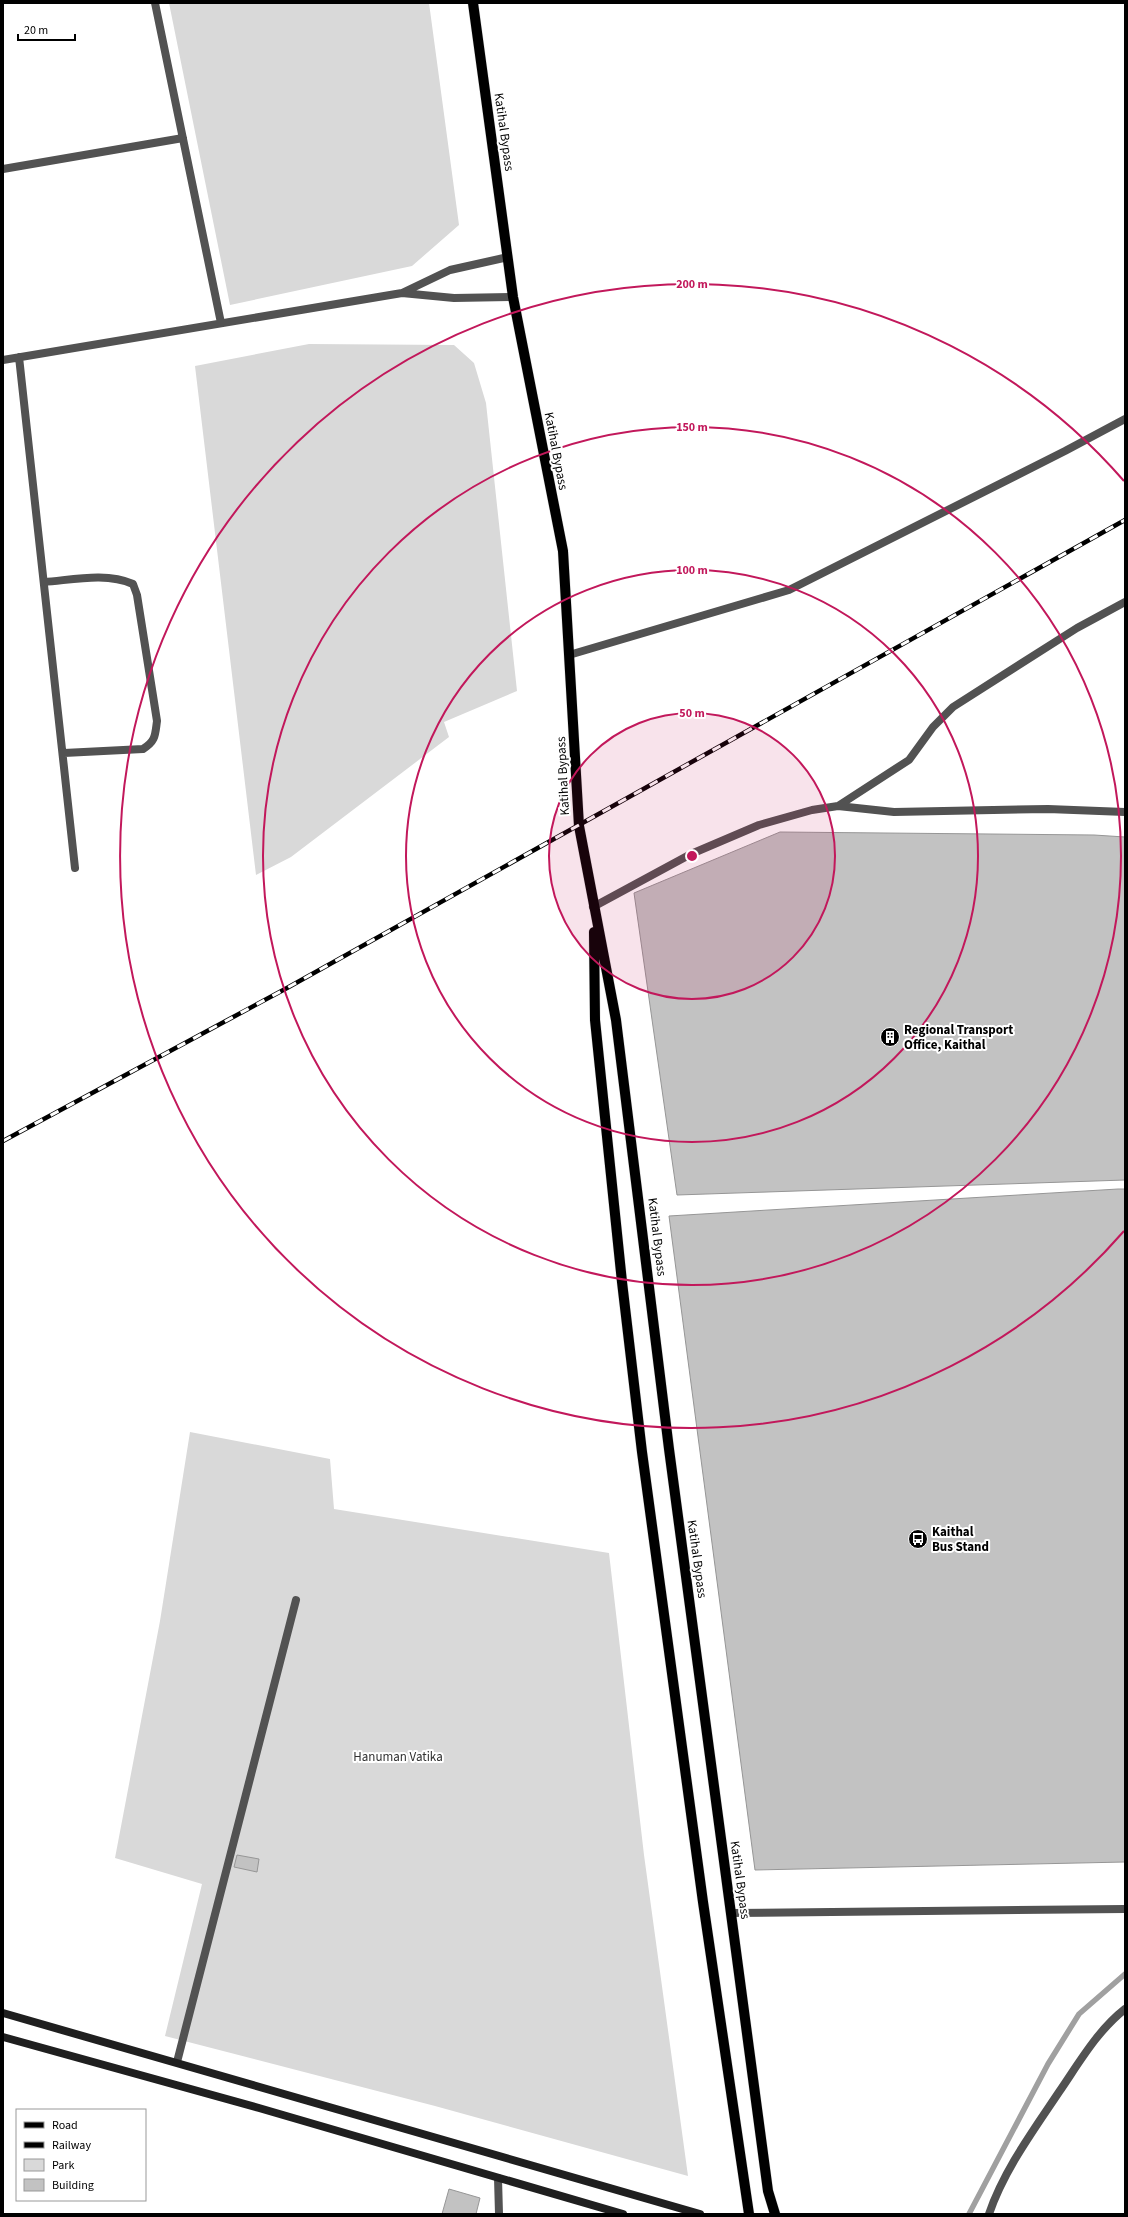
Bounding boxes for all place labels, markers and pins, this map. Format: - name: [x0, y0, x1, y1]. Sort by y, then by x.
- centre of rings: [685, 849, 699, 863]
- place label: Regional Transport Office, Kaithal: [904, 1021, 1013, 1054]
- building icon: Regional Transport Office, Kaithal: [879, 1026, 901, 1048]
- place label: Kaithal Bus Stand: [932, 1523, 989, 1556]
- bus stop icon: Kaithal Bus Stand: [907, 1528, 929, 1550]

